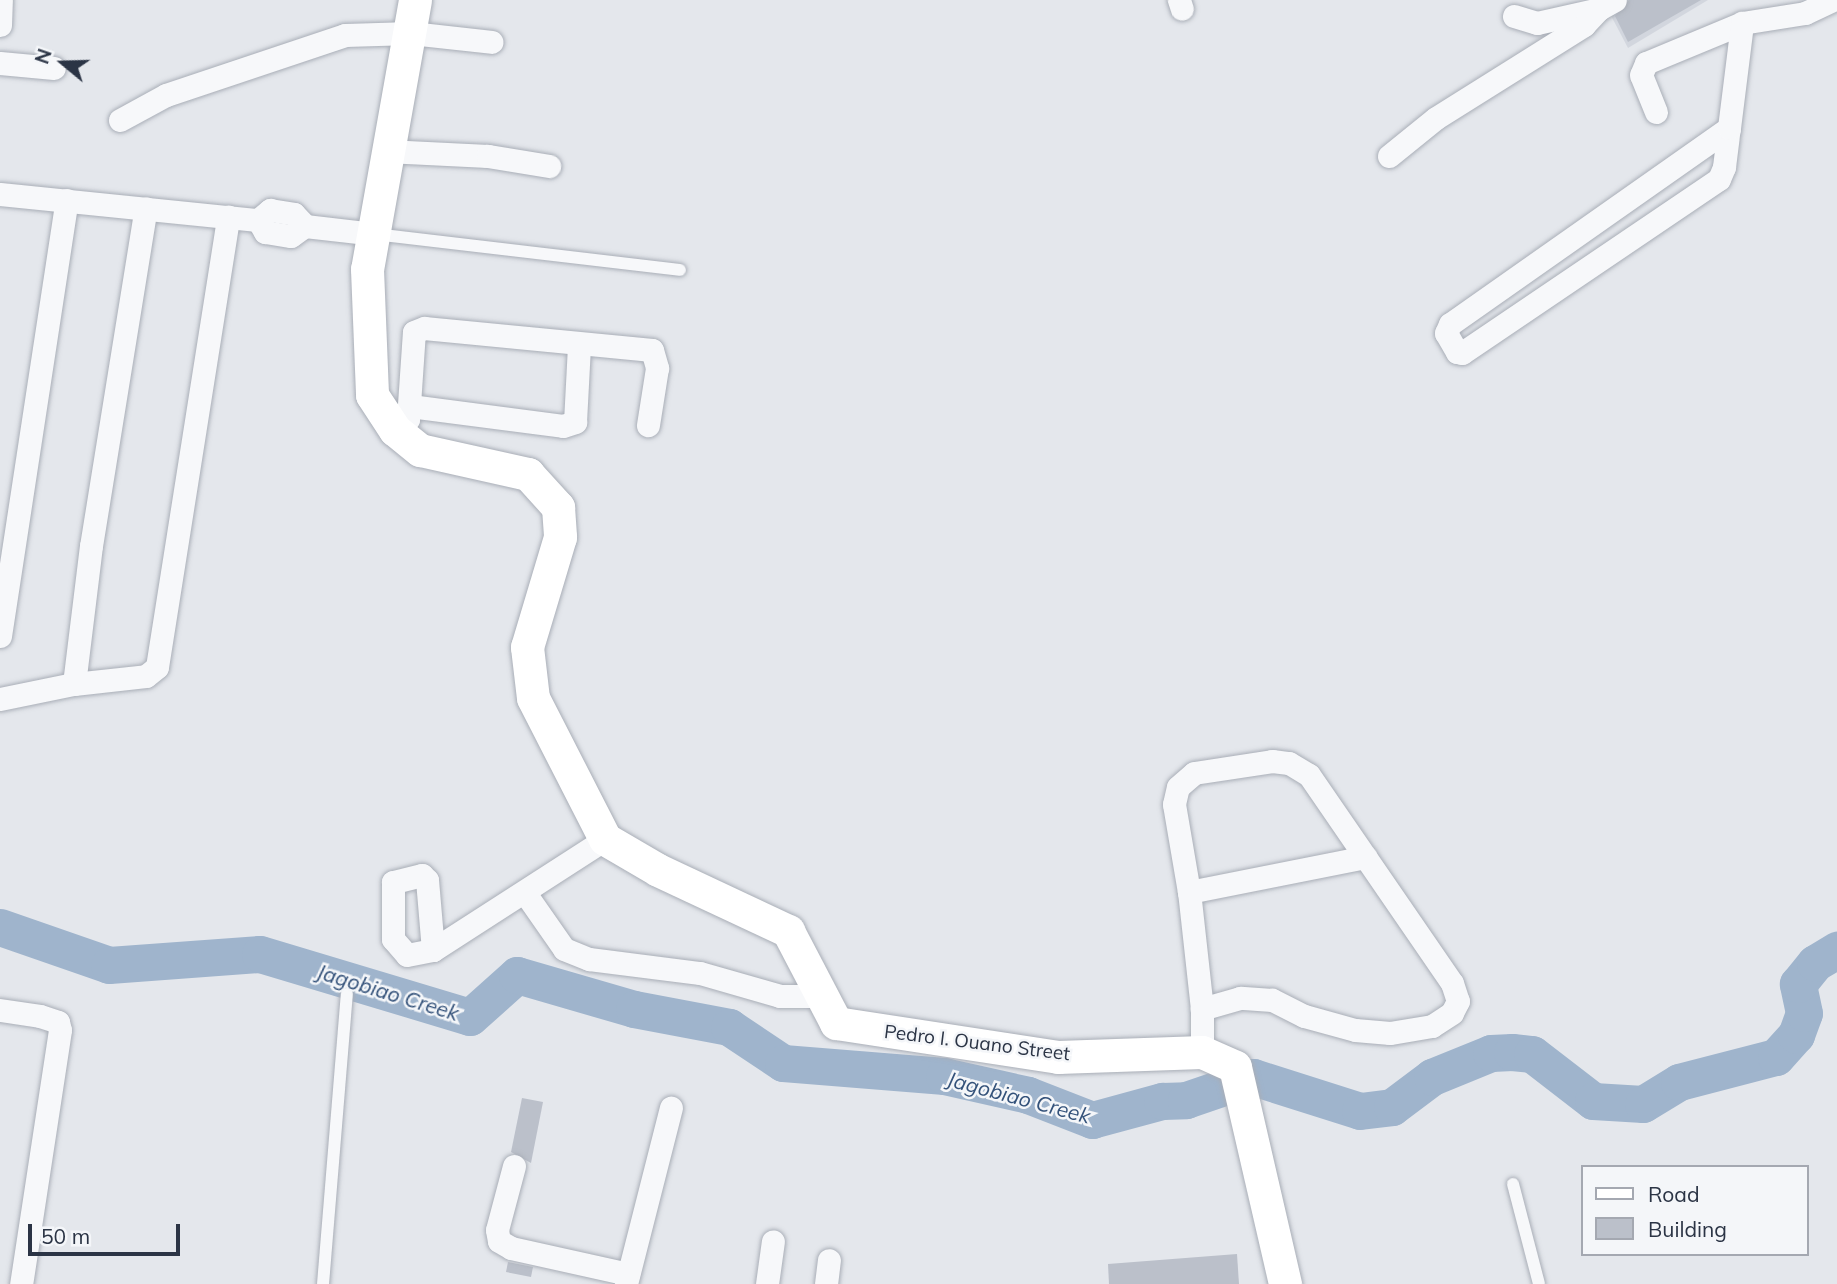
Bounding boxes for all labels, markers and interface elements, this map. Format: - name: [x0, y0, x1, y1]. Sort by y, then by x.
- north arrow: [28, 28, 98, 98]
- text: N: [29, 45, 57, 67]
- water label: Jagobiao Creek: [314, 958, 462, 1026]
- street label: Pedro I. Ouano Street: [883, 1020, 1071, 1066]
- water label: Jagobiao Creek: [945, 1066, 1093, 1128]
- legend: [1582, 1165, 1809, 1256]
- text: Road: [1648, 1181, 1699, 1207]
- scale bar: [32, 1210, 184, 1254]
- text: Building: [1648, 1216, 1727, 1242]
- text: 50 m: [41, 1223, 90, 1249]

